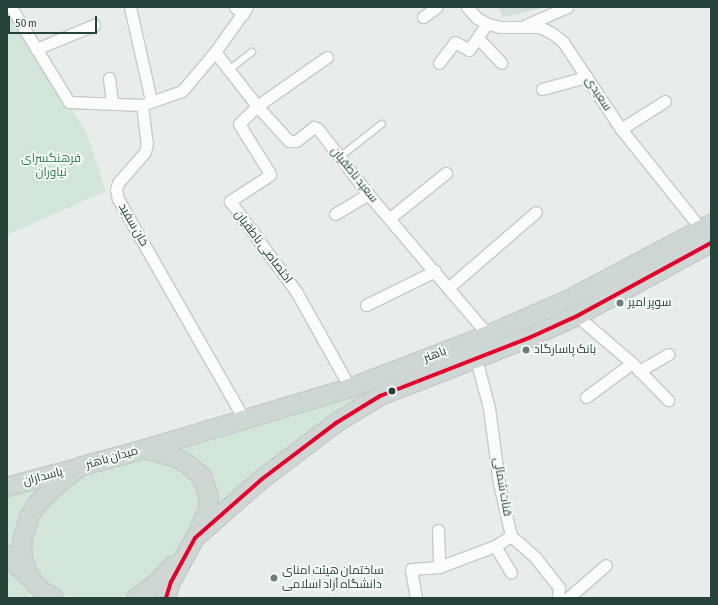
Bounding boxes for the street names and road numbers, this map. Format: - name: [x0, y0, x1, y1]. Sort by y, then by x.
- street label: سعیدی: [582, 74, 614, 114]
- street label: سعید ناطقیان: [327, 144, 381, 206]
- street label: خان سفید: [115, 201, 151, 249]
- street label: اختصاصی ناطقیان: [231, 208, 295, 286]
- street label: باهنر: [421, 344, 449, 366]
- street label: میدان باهنر: [84, 444, 140, 472]
- street label: قنات شمالى: [490, 457, 514, 517]
- street label: پاسداران: [21, 465, 65, 489]

